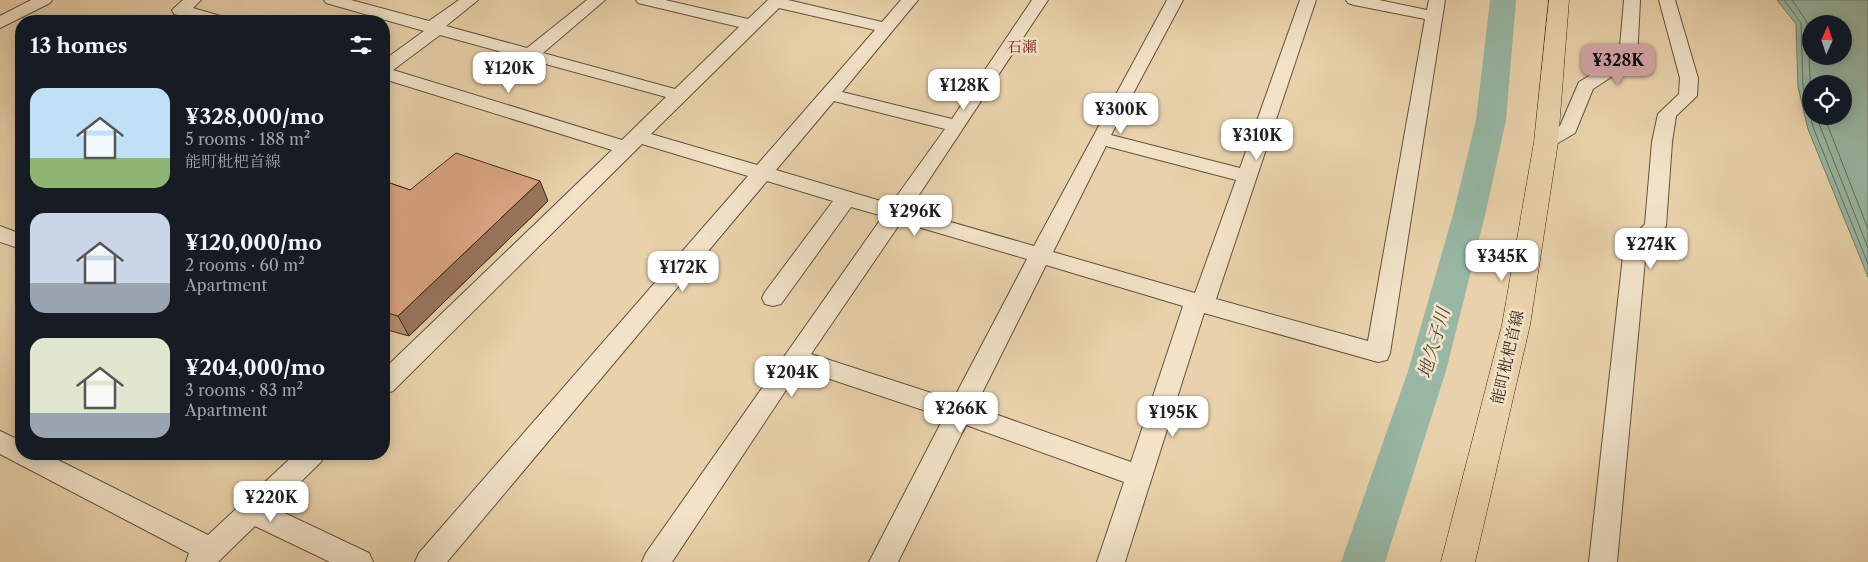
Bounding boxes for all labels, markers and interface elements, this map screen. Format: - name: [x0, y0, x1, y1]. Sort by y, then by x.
- north arrow: [1802, 15, 1852, 65]
- map controls: [1802, 15, 1852, 125]
- icon: filters: [347, 31, 375, 59]
- text: 13 homes: [30, 33, 128, 58]
- district label: 石瀬: [1007, 37, 1037, 56]
- pin: ¥328K: [1583, 44, 1653, 86]
- text: ¥328K: [1592, 50, 1644, 70]
- pin: ¥120K: [474, 52, 544, 94]
- text: ¥120K: [484, 58, 534, 78]
- pin: ¥128K: [929, 68, 999, 111]
- text: ¥128K: [939, 75, 989, 95]
- button: locate: [1802, 75, 1852, 125]
- pin: ¥300K: [1086, 92, 1156, 135]
- text: ¥300K: [1094, 99, 1148, 119]
- text: ¥328,000/mo: [185, 104, 324, 129]
- icon: home: [70, 108, 130, 168]
- pin: ¥310K: [1222, 119, 1292, 161]
- text: ¥310K: [1232, 125, 1282, 145]
- text: 5 rooms · 188 m²: [185, 129, 310, 149]
- text: 能町枇杷首線: [185, 151, 281, 171]
- pin: ¥296K: [880, 194, 950, 237]
- text: ¥296K: [889, 201, 941, 221]
- pin: ¥274K: [1616, 228, 1686, 270]
- text: ¥120,000/mo: [185, 230, 322, 255]
- icon: home: [70, 233, 130, 293]
- text: ¥274K: [1626, 234, 1676, 254]
- pin: ¥345K: [1467, 240, 1537, 282]
- text: ¥345K: [1476, 246, 1528, 266]
- pin: ¥172K: [648, 250, 718, 293]
- text: 2 rooms · 60 m²: [185, 255, 305, 275]
- text: ¥172K: [659, 257, 707, 277]
- text: Apartment: [185, 275, 267, 295]
- water label: 地久子川: [1414, 303, 1455, 381]
- street label: 能町枇杷首線: [1486, 308, 1528, 406]
- text: ¥204,000/mo: [185, 355, 325, 380]
- pin: ¥204K: [757, 356, 827, 398]
- icon: home: [70, 358, 130, 418]
- text: ¥204K: [766, 362, 818, 382]
- text: 3 rooms · 83 m²: [185, 380, 303, 400]
- pin: ¥266K: [926, 392, 996, 434]
- pin: ¥195K: [1138, 396, 1208, 438]
- text: ¥266K: [935, 398, 987, 418]
- text: Apartment: [185, 400, 267, 420]
- text: ¥195K: [1148, 402, 1198, 422]
- pin: ¥220K: [236, 480, 306, 523]
- text: ¥220K: [245, 487, 297, 507]

